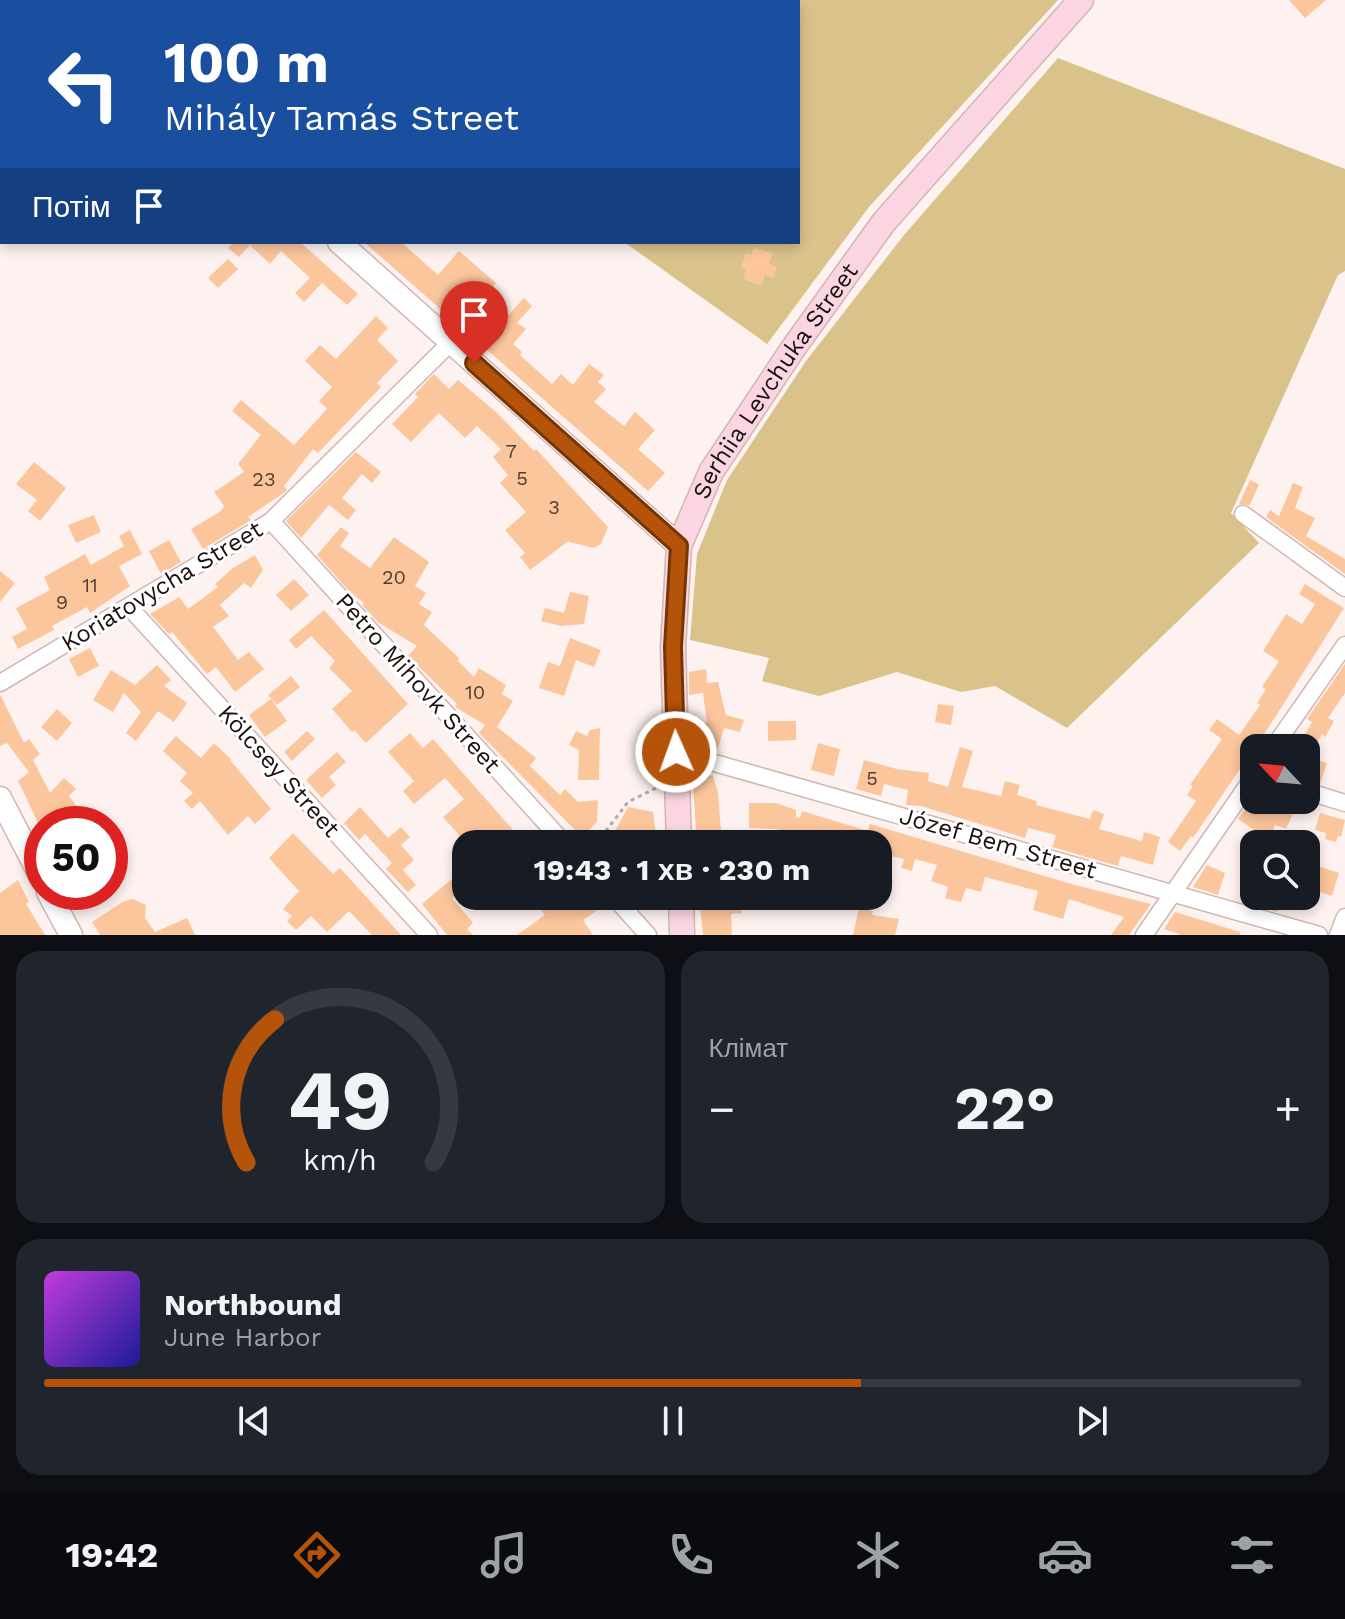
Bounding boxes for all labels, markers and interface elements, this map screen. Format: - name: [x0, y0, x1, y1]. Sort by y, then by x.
- text: 100 m: [164, 30, 329, 96]
- icon: left: [32, 32, 136, 136]
- text: Mihály Tamás Street: [164, 97, 519, 139]
- icon: arrive: [127, 184, 171, 228]
- text: Потім: [32, 189, 111, 224]
- street label: Serhiia Levchuka Street: [687, 258, 864, 503]
- pin: [440, 281, 508, 363]
- icon: arrive: [452, 293, 496, 337]
- house number: 7: [505, 439, 517, 463]
- house number: 5: [516, 466, 528, 490]
- house number: 23: [252, 467, 276, 491]
- house number: 3: [548, 495, 560, 519]
- street label: Koriatovycha Street: [56, 515, 268, 657]
- house number: 20: [382, 565, 406, 589]
- house number: 11: [82, 573, 98, 597]
- street label: Petro Mihovk Street: [330, 587, 506, 779]
- house number: 9: [56, 590, 68, 614]
- house number: 10: [465, 680, 485, 704]
- street label: Kölcsey Street: [212, 699, 346, 843]
- position arrow: [634, 710, 718, 794]
- north arrow: [1240, 734, 1320, 814]
- map controls: [1240, 734, 1320, 910]
- house number: 5: [866, 766, 878, 790]
- street label: Józef Bem Street: [896, 802, 1100, 884]
- speed limit sign: 50: [24, 806, 128, 910]
- button: search: [1240, 830, 1320, 910]
- text: 19:43 · 1 хв · 230 m: [534, 852, 810, 887]
- text: Клімат: [709, 1033, 788, 1063]
- text: 49: [288, 1052, 393, 1149]
- text: 22°: [954, 1073, 1055, 1144]
- text: −: [709, 1083, 735, 1135]
- text: +: [1274, 1083, 1301, 1135]
- text: km/h: [303, 1143, 377, 1177]
- text: Northbound: [164, 1287, 341, 1322]
- text: June Harbor: [164, 1322, 321, 1352]
- icon: previous: [232, 1399, 276, 1443]
- icon: pause: [651, 1399, 695, 1443]
- icon: next: [1070, 1399, 1114, 1443]
- icon: directions: [289, 1527, 345, 1583]
- icon: music: [476, 1527, 532, 1583]
- icon: phone: [663, 1527, 719, 1583]
- icon: climate: [850, 1527, 906, 1583]
- icon: car: [1037, 1527, 1093, 1583]
- icon: filters: [1224, 1527, 1280, 1583]
- text: 19:42: [65, 1534, 158, 1576]

